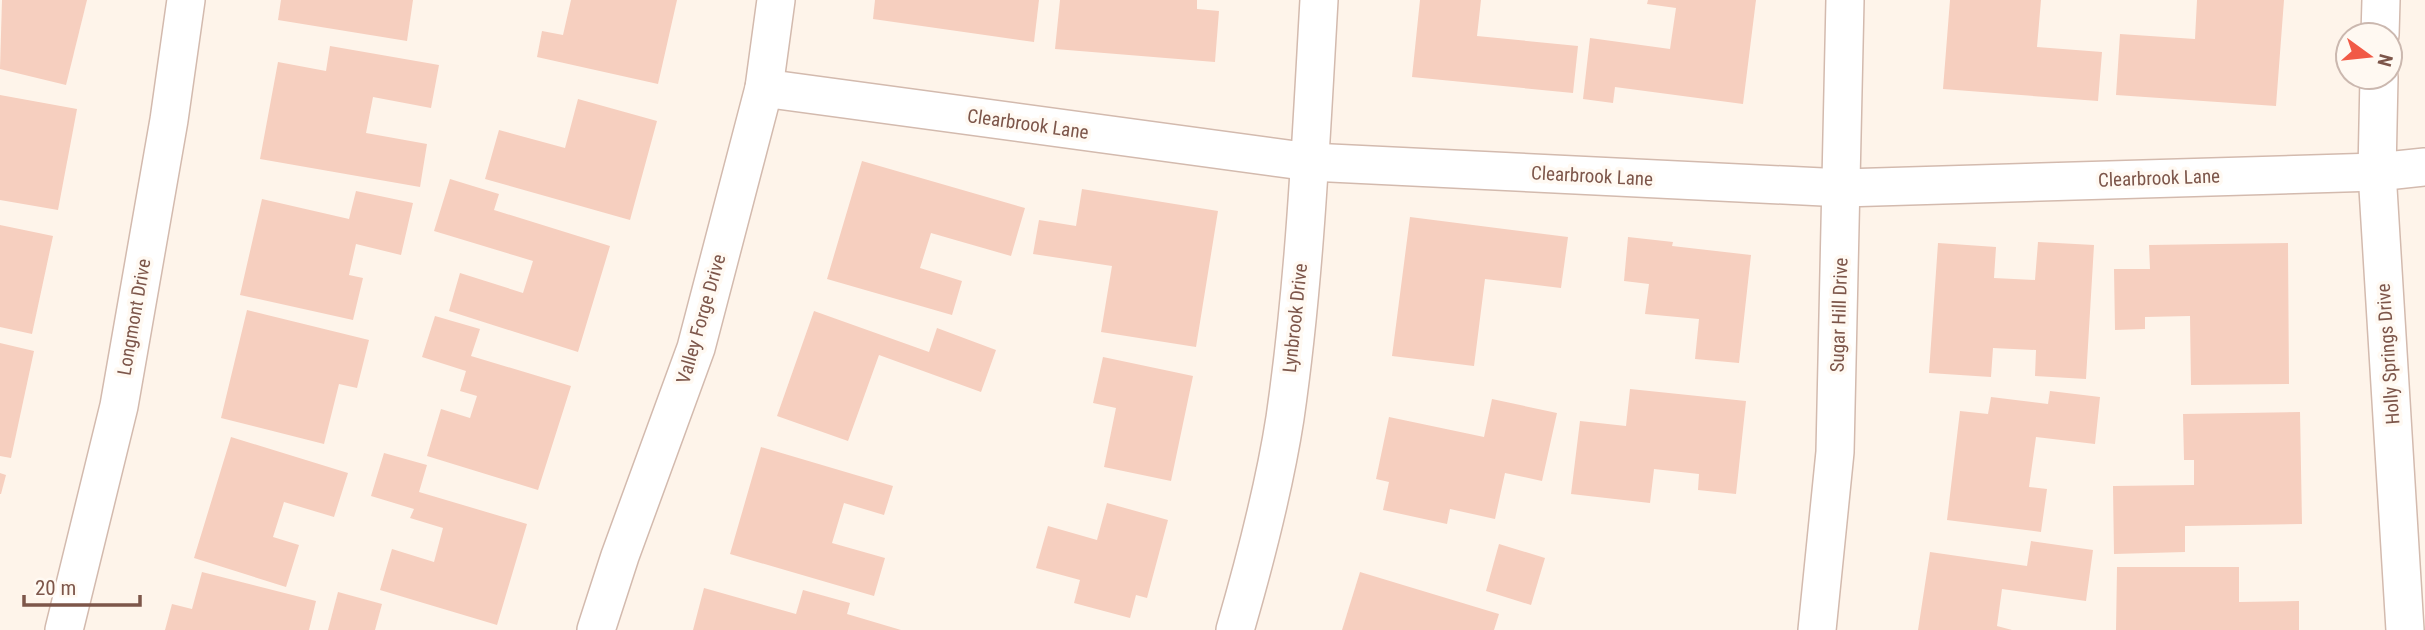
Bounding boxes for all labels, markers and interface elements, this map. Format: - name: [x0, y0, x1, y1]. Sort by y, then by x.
- north arrow: [2334, 21, 2404, 91]
- text: N: [2372, 52, 2398, 69]
- street label: Clearbrook Lane: [966, 104, 1090, 144]
- street label: Clearbrook Lane: [1530, 161, 1654, 191]
- street label: Clearbrook Lane: [2098, 164, 2221, 192]
- street label: Valley Forge Drive: [672, 251, 731, 386]
- street label: Longmont Drive: [112, 257, 156, 377]
- street label: Sugar Hill Drive: [1826, 257, 1852, 373]
- street label: Lynbrook Drive: [1278, 262, 1312, 374]
- street label: Holly Springs Drive: [2372, 283, 2404, 425]
- scale bar: [24, 564, 140, 608]
- text: 20 m: [35, 576, 76, 600]

